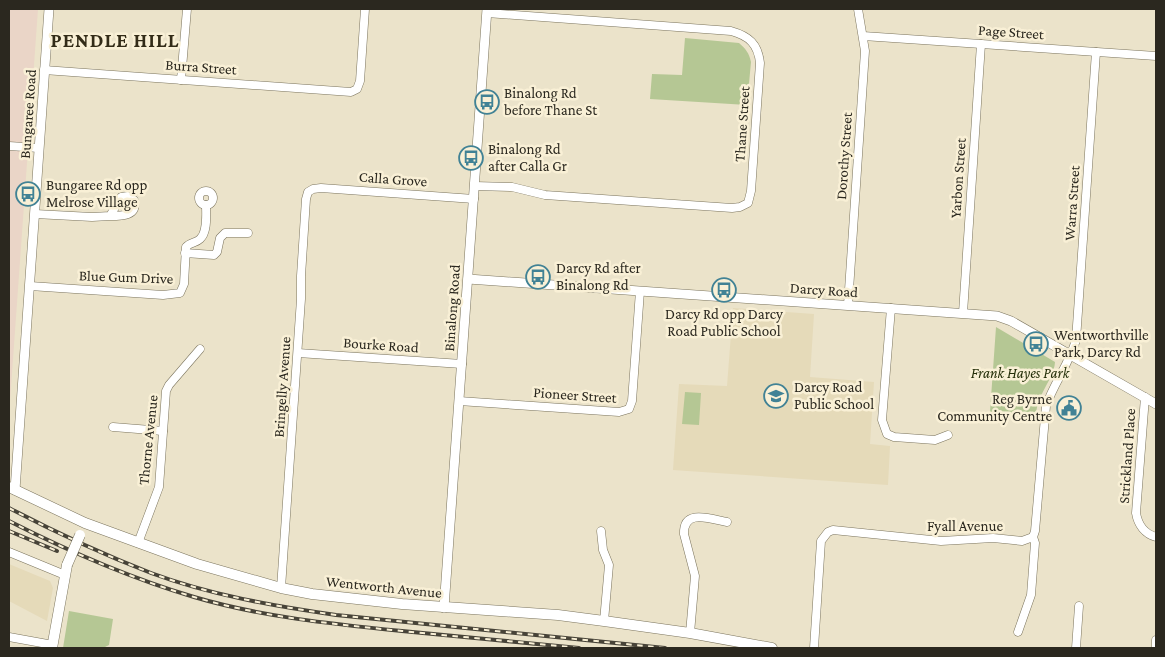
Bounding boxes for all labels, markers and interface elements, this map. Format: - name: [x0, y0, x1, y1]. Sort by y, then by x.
- street label: Page Street: [977, 22, 1045, 43]
- district label: PENDLE HILL: [51, 29, 179, 51]
- street label: Burra Street: [165, 57, 238, 78]
- street label: Bungaree Road: [17, 69, 40, 159]
- place label: Binalong Rd before Thane St: [504, 85, 598, 118]
- street label: Thane Street: [731, 85, 753, 162]
- bus stop icon: Binalong Rd before Thane St: [474, 89, 500, 115]
- street label: Dorothy Street: [833, 111, 856, 200]
- street label: Yarbon Street: [947, 136, 969, 219]
- place label: Binalong Rd after Calla Gr: [488, 141, 568, 174]
- bus stop icon: Binalong Rd after Calla Gr: [458, 145, 484, 171]
- street label: Warra Street: [1061, 164, 1083, 241]
- street label: Calla Grove: [358, 169, 428, 189]
- place label: Bungaree Rd opp Melrose Village: [46, 177, 147, 211]
- bus stop icon: Bungaree Rd opp Melrose Village: [15, 181, 41, 207]
- place label: Darcy Rd after Binalong Rd: [556, 260, 642, 294]
- street label: Binalong Road: [441, 264, 464, 352]
- bus stop icon: Darcy Rd after Binalong Rd: [525, 264, 551, 290]
- street label: Blue Gum Drive: [79, 267, 174, 287]
- bus stop icon: Darcy Rd opp Darcy Road Public School: [711, 277, 737, 303]
- street label: Darcy Road: [789, 280, 859, 301]
- place label: Darcy Rd opp Darcy Road Public School: [665, 306, 783, 339]
- place label: Wentworthville Park, Darcy Rd: [1054, 327, 1149, 361]
- bus stop icon: Wentworthville Park, Darcy Rd: [1023, 331, 1049, 357]
- street label: Bourke Road: [343, 334, 419, 356]
- street label: Bringelly Avenue: [270, 336, 295, 438]
- park label: Frank Hayes Park: [971, 365, 1071, 382]
- place label: Darcy Road Public School: [794, 379, 874, 412]
- school or university icon: Darcy Road Public School: [763, 383, 789, 409]
- street label: Pioneer Street: [533, 384, 618, 406]
- place label: Reg Byrne Community Centre: [937, 391, 1052, 425]
- street label: Thorne Avenue: [135, 394, 161, 486]
- public building icon: Reg Byrne Community Centre: [1056, 395, 1082, 421]
- street label: Strickland Place: [1116, 407, 1138, 504]
- street label: Fyall Avenue: [927, 518, 1003, 535]
- street label: Wentworth Avenue: [325, 573, 443, 601]

